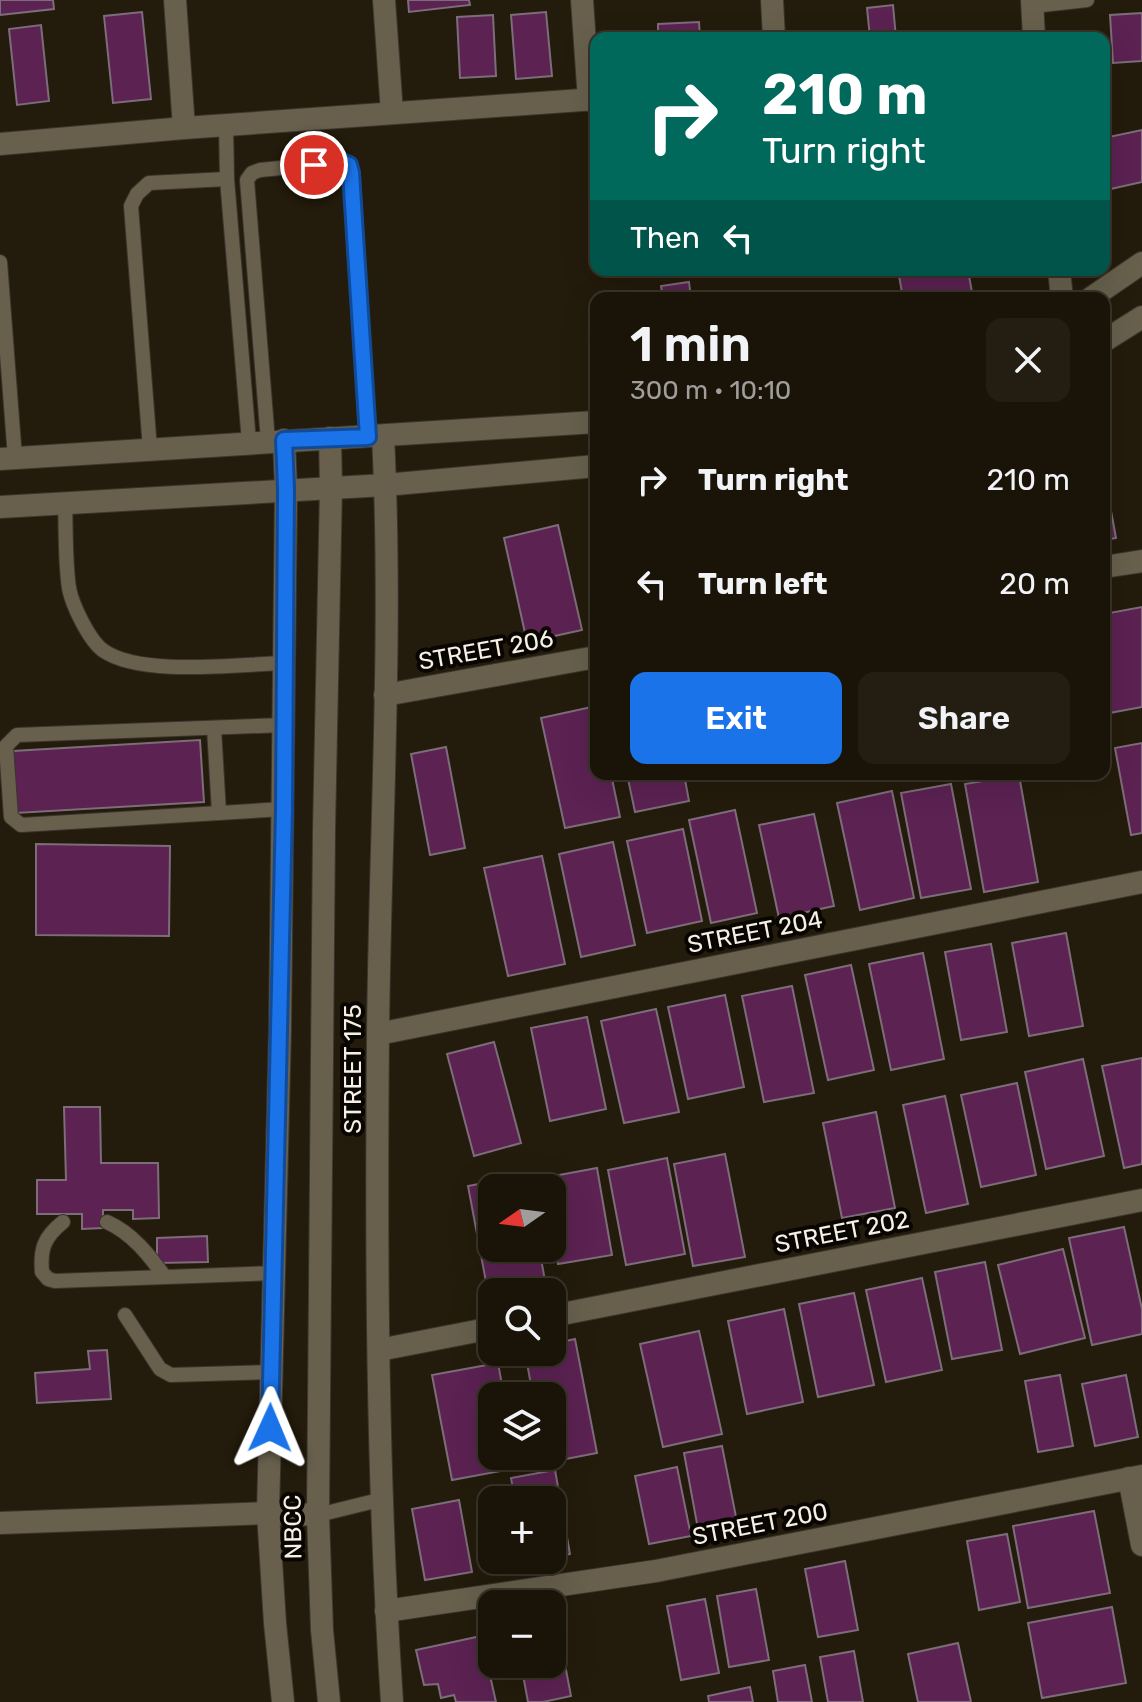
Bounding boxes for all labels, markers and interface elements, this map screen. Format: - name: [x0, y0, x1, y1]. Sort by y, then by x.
- text: 210 m: [762, 62, 928, 128]
- icon: right: [630, 64, 734, 168]
- text: Turn right: [762, 129, 926, 172]
- pin: [280, 131, 348, 199]
- icon: arrive: [292, 143, 336, 187]
- icon: left: [716, 216, 760, 260]
- text: Then: [630, 220, 700, 256]
- text: 1 min: [630, 316, 751, 373]
- button: close: [986, 318, 1070, 402]
- text: 300 m · 10:10: [630, 375, 791, 406]
- icon: right: [630, 458, 674, 502]
- text: Turn right: [698, 462, 849, 498]
- text: 210 m: [986, 462, 1070, 498]
- icon: left: [630, 562, 674, 606]
- text: Turn left: [698, 566, 828, 602]
- text: 20 m: [999, 566, 1070, 602]
- street label: STREET 206: [416, 624, 556, 676]
- button: Exit: [630, 672, 842, 764]
- button: Share: [858, 672, 1070, 764]
- street label: STREET 204: [685, 905, 825, 959]
- street label: STREET 175: [339, 1004, 367, 1134]
- north arrow: [478, 1174, 566, 1262]
- map controls: [478, 1174, 566, 1678]
- street label: STREET 202: [773, 1205, 911, 1259]
- button: search: [478, 1278, 566, 1366]
- button: layers: [478, 1382, 566, 1470]
- position arrow: [228, 1386, 312, 1470]
- button: +: [478, 1486, 566, 1574]
- street label: NBCC: [278, 1494, 308, 1560]
- street label: STREET 200: [690, 1497, 830, 1551]
- button: −: [478, 1590, 566, 1678]

